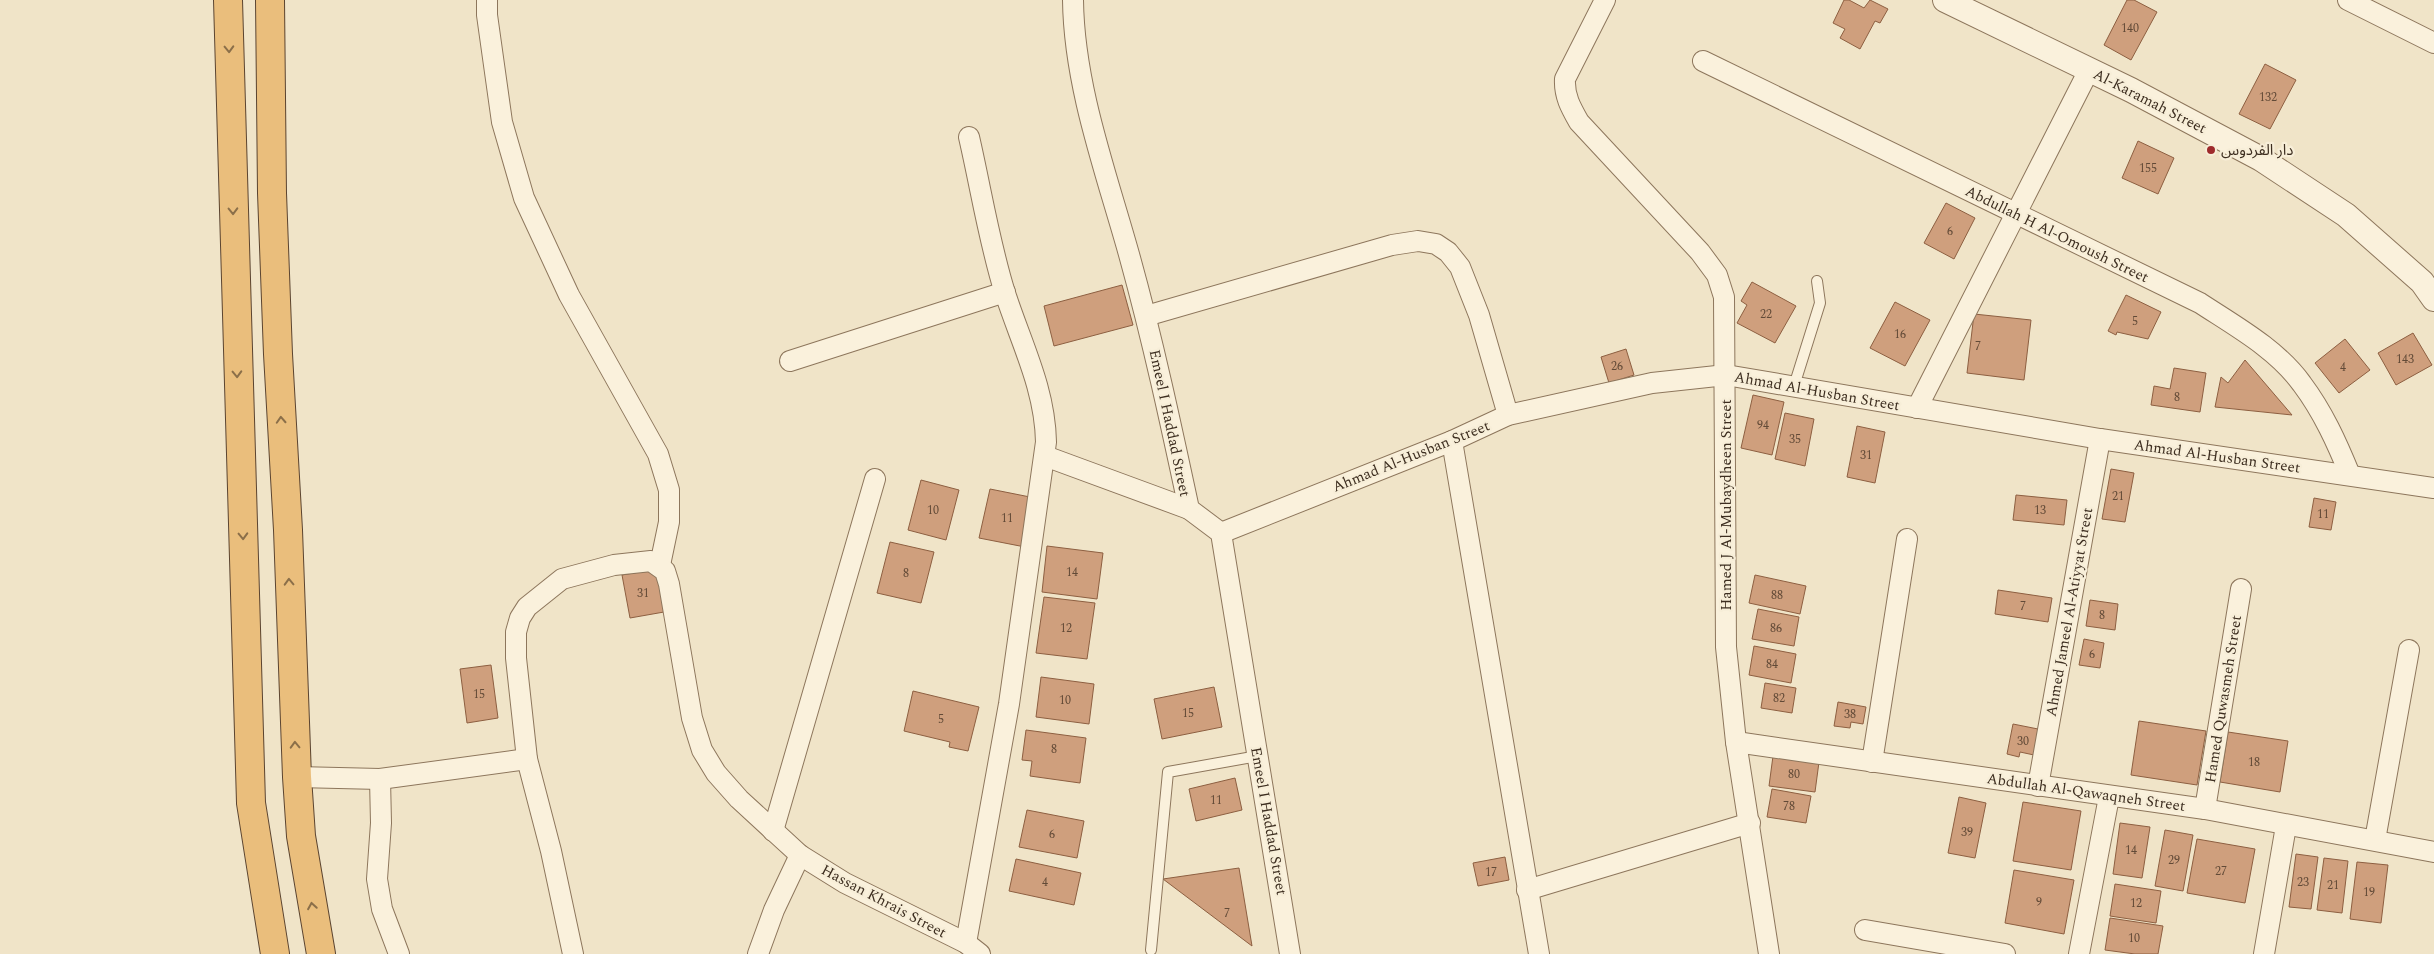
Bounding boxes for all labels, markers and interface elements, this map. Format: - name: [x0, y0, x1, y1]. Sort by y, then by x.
- house number: 140: [2121, 19, 2139, 38]
- one-way arrow: [224, 45, 234, 53]
- street label: Al-Karamah Street: [2089, 63, 2210, 140]
- house number: 132: [2259, 88, 2277, 107]
- place label: دار الفردوس: [2221, 139, 2293, 162]
- marker: دار الفردوس: [2205, 144, 2217, 156]
- house number: 155: [2139, 159, 2157, 178]
- street label: Abdullah H Al-Omoush Street: [1961, 180, 2152, 289]
- one-way arrow: [228, 207, 239, 215]
- house number: 6: [1947, 222, 1953, 241]
- house number: 22: [1760, 305, 1772, 324]
- house number: 5: [2132, 312, 2138, 331]
- house number: 16: [1894, 325, 1906, 344]
- house number: 7: [1975, 337, 1981, 356]
- street label: Emeel I Haddad Street: [1143, 347, 1196, 499]
- house number: 143: [2396, 350, 2414, 369]
- house number: 26: [1611, 357, 1623, 376]
- house number: 4: [2340, 358, 2346, 377]
- street label: Ahmad Al-Husban Street: [1732, 366, 1902, 417]
- one-way arrow: [232, 370, 243, 378]
- house number: 8: [2174, 388, 2180, 407]
- street label: Hamed J Al-Mubaydheen Street: [1715, 399, 1738, 611]
- street label: Ahmad Al-Husban Street: [1329, 414, 1493, 499]
- one-way arrow: [276, 416, 287, 424]
- house number: 94: [1757, 416, 1769, 435]
- house number: 35: [1789, 430, 1801, 449]
- street label: Ahmad Al-Husban Street: [2132, 433, 2302, 480]
- house number: 31: [1860, 446, 1872, 465]
- house number: 21: [2112, 487, 2124, 506]
- house number: 10: [927, 501, 939, 520]
- house number: 13: [2034, 501, 2046, 520]
- house number: 11: [2317, 505, 2329, 524]
- street label: Ahmed Jameel Al-Atiyyat Street: [2040, 506, 2099, 719]
- house number: 11: [1001, 509, 1013, 528]
- one-way arrow: [238, 532, 248, 540]
- house number: 14: [1066, 563, 1078, 582]
- house number: 8: [903, 564, 909, 583]
- one-way arrow: [284, 578, 294, 586]
- house number: 31: [637, 584, 649, 603]
- house number: 88: [1771, 586, 1783, 605]
- house number: 7: [2020, 597, 2026, 616]
- house number: 8: [2099, 606, 2105, 625]
- street label: Hamed Quwasmeh Street: [2199, 614, 2248, 785]
- house number: 12: [1060, 619, 1072, 638]
- house number: 86: [1770, 619, 1782, 638]
- house number: 6: [2089, 645, 2095, 664]
- house number: 84: [1766, 655, 1778, 674]
- house number: 15: [473, 685, 485, 704]
- house number: 82: [1773, 689, 1785, 708]
- house number: 10: [1059, 691, 1071, 710]
- house number: 15: [1182, 704, 1194, 723]
- house number: 38: [1844, 705, 1856, 724]
- house number: 5: [938, 710, 944, 729]
- house number: 30: [2017, 732, 2029, 751]
- one-way arrow: [290, 740, 301, 748]
- house number: 8: [1051, 740, 1057, 759]
- street label: Emeel I Haddad Street: [1244, 745, 1293, 897]
- house number: 18: [2248, 753, 2260, 772]
- house number: 80: [1788, 765, 1800, 784]
- street label: Abdullah Al-Qawaqneh Street: [1985, 767, 2187, 818]
- house number: 11: [1210, 791, 1222, 810]
- house number: 78: [1783, 797, 1795, 816]
- house number: 39: [1961, 823, 1973, 842]
- house number: 6: [1049, 825, 1055, 844]
- house number: 14: [2125, 841, 2137, 860]
- house number: 29: [2168, 851, 2180, 870]
- street label: Hassan Khrais Street: [817, 859, 951, 944]
- house number: 27: [2215, 862, 2227, 881]
- house number: 17: [1485, 863, 1497, 882]
- house number: 4: [1042, 873, 1048, 892]
- house number: 23: [2297, 873, 2309, 892]
- house number: 21: [2327, 876, 2339, 895]
- house number: 19: [2363, 883, 2375, 902]
- house number: 9: [2036, 893, 2042, 912]
- house number: 12: [2130, 894, 2142, 913]
- one-way arrow: [308, 902, 318, 910]
- house number: 7: [1224, 904, 1230, 923]
- house number: 10: [2128, 929, 2140, 948]

